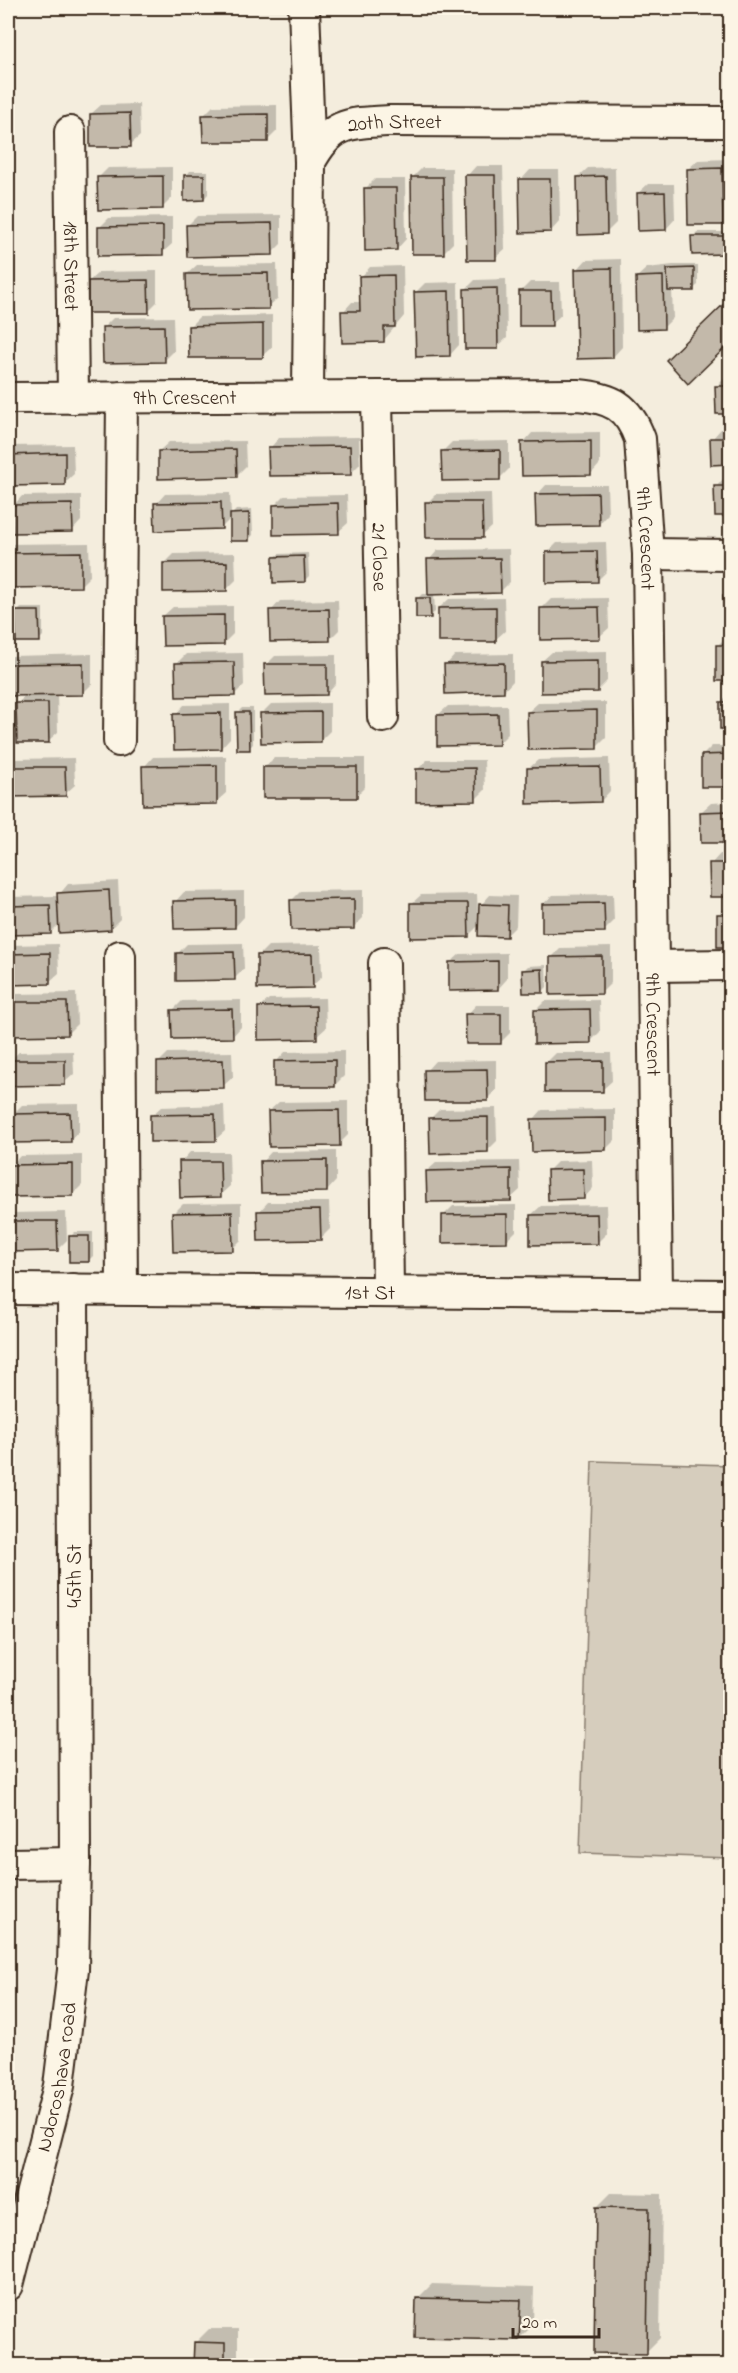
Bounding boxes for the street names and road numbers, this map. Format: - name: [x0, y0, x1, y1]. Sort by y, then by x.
- street label: 20th Street: [344, 108, 442, 142]
- street label: 18th Street: [54, 221, 85, 311]
- street label: 9th Crescent: [133, 384, 237, 414]
- street label: 9th Crescent: [626, 486, 661, 590]
- street label: 21 Close: [362, 522, 394, 592]
- street label: 9th Crescent: [636, 973, 667, 1076]
- street label: 1st St: [345, 1279, 395, 1309]
- street label: 45th St: [61, 1544, 91, 1608]
- street label: Ndoroshava road: [30, 2000, 86, 2155]

